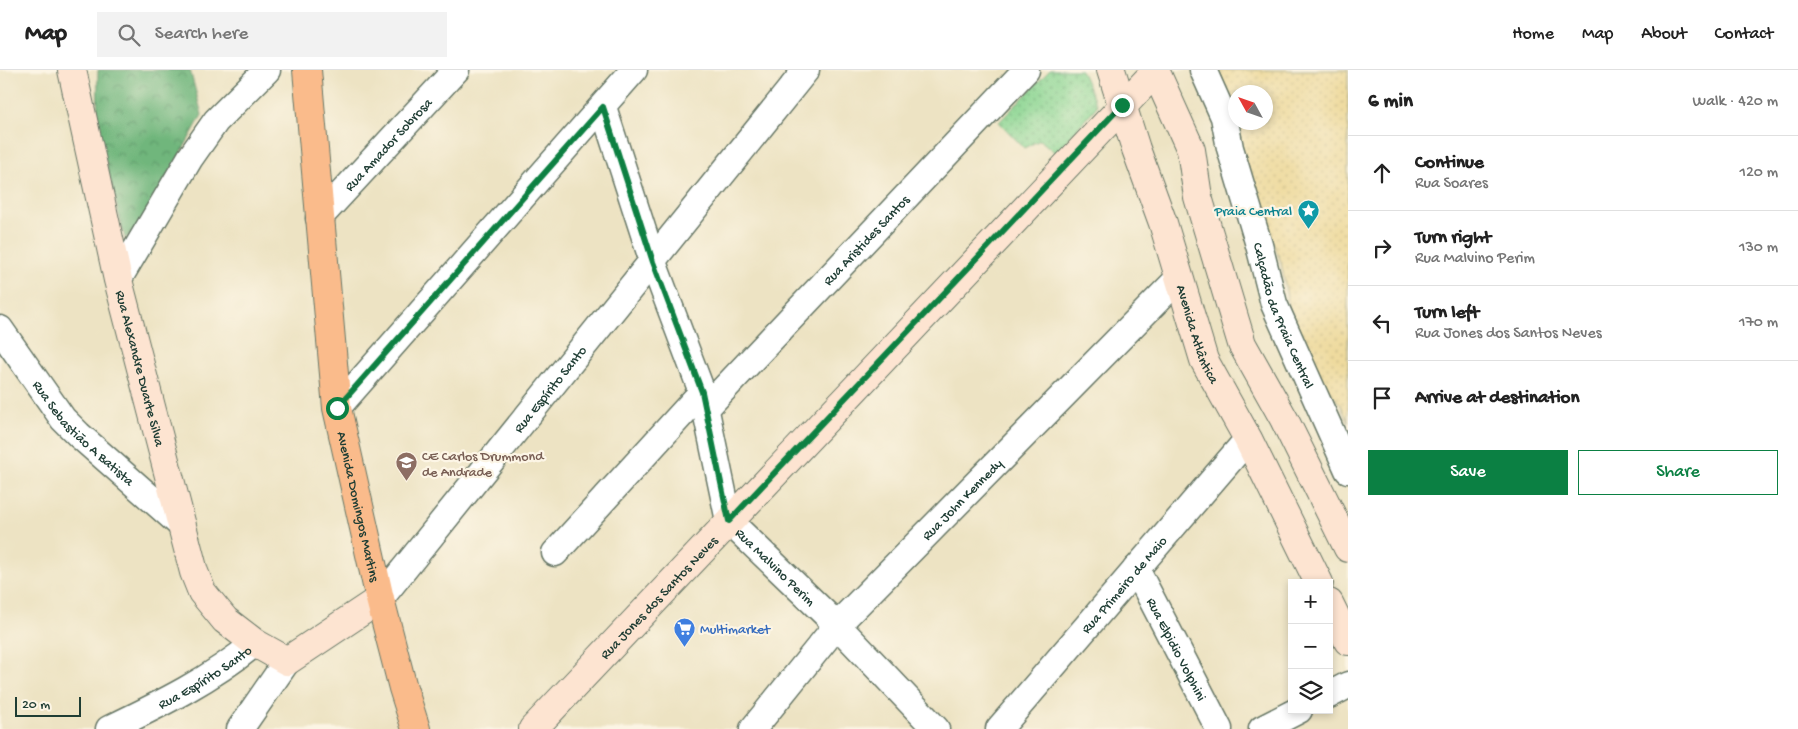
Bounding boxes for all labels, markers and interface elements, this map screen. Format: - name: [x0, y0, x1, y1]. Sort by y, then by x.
- search box: [97, 12, 447, 57]
- text: Map: [25, 20, 67, 49]
- icon: search: [115, 21, 143, 49]
- text: Search here: [155, 23, 248, 46]
- text: Home: [1512, 24, 1554, 45]
- text: Map: [1582, 24, 1613, 45]
- text: About: [1641, 24, 1687, 45]
- text: Contact: [1715, 24, 1773, 45]
- north arrow: [1228, 85, 1273, 130]
- text: 6 min: [1368, 90, 1413, 115]
- text: Walk · 420 m: [1693, 93, 1778, 112]
- street label: Rua Amador Sobrosa: [342, 94, 438, 196]
- route end: [1111, 94, 1134, 117]
- text: Continue: [1415, 152, 1484, 175]
- icon: ahead: [1368, 159, 1396, 187]
- text: 120 m: [1739, 164, 1778, 183]
- text: Rua Soares: [1415, 175, 1488, 194]
- street label: Rua Aristides Santos: [820, 192, 915, 290]
- place icon: Praia Central: [1296, 198, 1320, 229]
- place label: Praia Central: [1213, 204, 1292, 221]
- text: Turn right: [1415, 227, 1491, 250]
- icon: right: [1368, 234, 1396, 262]
- text: 130 m: [1739, 239, 1778, 258]
- street label: Calçadão da Praia Central: [1248, 241, 1317, 392]
- text: Rua Malvino Perim: [1415, 250, 1535, 269]
- street label: Avenida Atlântica: [1171, 283, 1222, 388]
- street label: Rua Alexandre Duarte Silva: [110, 289, 167, 450]
- text: Turn left: [1415, 302, 1479, 325]
- icon: left: [1368, 309, 1396, 337]
- text: 170 m: [1739, 314, 1778, 333]
- text: Rua Jones dos Santos Neves: [1415, 325, 1602, 344]
- street label: Rua Espírito Santo: [511, 343, 592, 437]
- street label: Rua Sebastião A Batista: [28, 378, 138, 491]
- icon: arrive: [1368, 384, 1396, 412]
- text: Arrive at destination: [1415, 387, 1579, 410]
- route start: [326, 397, 349, 420]
- street label: Avenida Domingos Martins: [332, 430, 382, 584]
- place label: CE Carlos Drummond de Andrade: [422, 449, 545, 482]
- button: Save: [1368, 450, 1568, 495]
- button: Share: [1578, 450, 1778, 495]
- school or university icon: CE Carlos Drummond de Andrade: [394, 451, 418, 482]
- street label: Rua John Kennedy: [919, 456, 1007, 545]
- street label: Rua Malvino Perim: [731, 526, 818, 611]
- street label: Rua Jones dos Santos Neves: [598, 533, 723, 664]
- street label: Rua Primeiro de Maio: [1079, 533, 1172, 638]
- map controls: [1288, 579, 1333, 714]
- button: +: [1288, 579, 1333, 624]
- street label: Rua Elpidio Volphini: [1141, 596, 1209, 705]
- supermarket icon: Multimarket: [672, 616, 696, 647]
- place label: Multimarket: [700, 622, 771, 639]
- button: −: [1288, 624, 1333, 669]
- street label: Rua Espírito Santo: [156, 643, 256, 714]
- button: layers: [1288, 669, 1333, 714]
- scale bar: [15, 694, 81, 717]
- text: 20 m: [22, 697, 50, 714]

